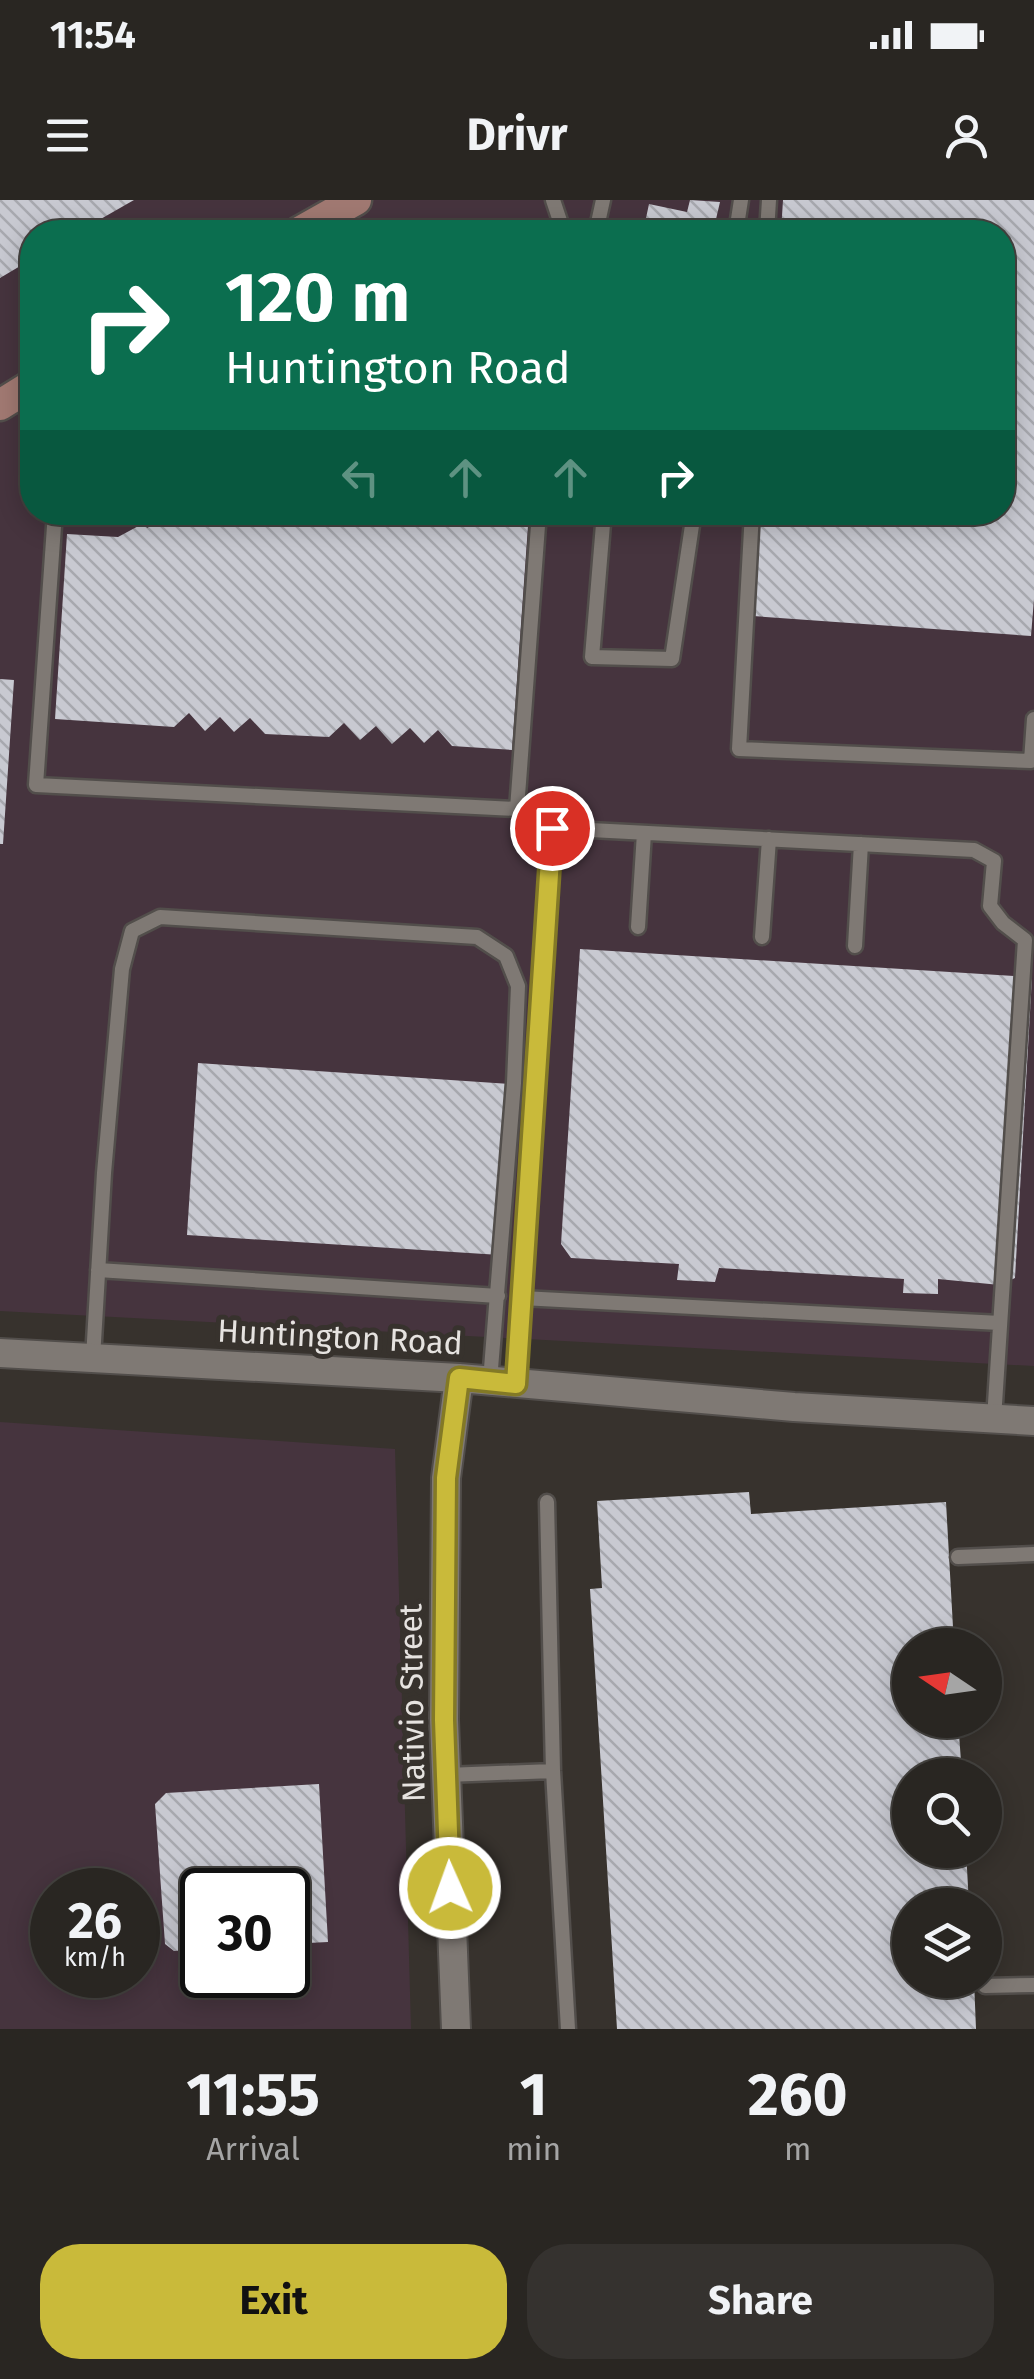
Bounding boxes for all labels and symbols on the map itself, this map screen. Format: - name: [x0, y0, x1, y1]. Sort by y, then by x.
- pin: [510, 786, 595, 871]
- street label: Huntington Road: [216, 1312, 464, 1362]
- street label: Nativio Street: [391, 1603, 433, 1803]
- north arrow: [892, 1628, 1002, 1738]
- position arrow: [398, 1836, 502, 1940]
- speed limit sign: 30: [180, 1868, 310, 1998]

